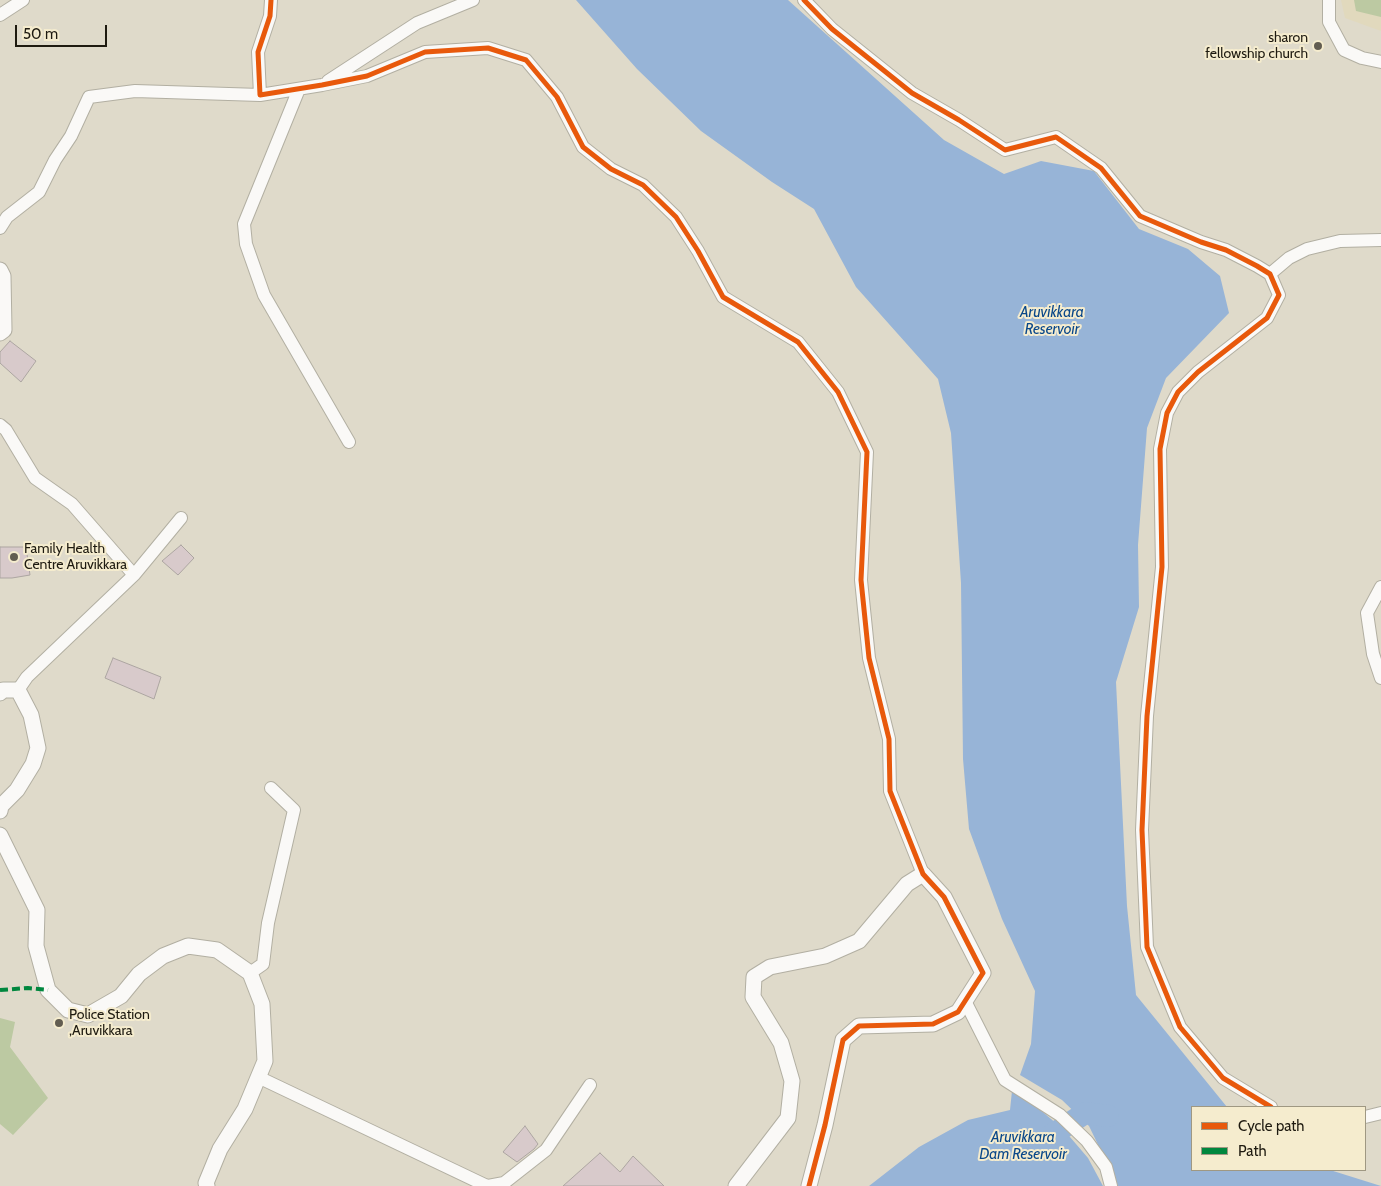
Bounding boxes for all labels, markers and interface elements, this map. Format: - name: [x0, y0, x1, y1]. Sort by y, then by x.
- scale bar: [18, 15, 110, 47]
- text: 50 m: [23, 25, 58, 43]
- place label: sharon fellowship church: [1205, 30, 1308, 62]
- marker: sharon fellowship church: [1312, 40, 1324, 52]
- water label: Aruvikkara Reservoir: [1020, 304, 1084, 339]
- place label: Family Health Centre Aruvikkara: [24, 541, 127, 574]
- marker: Family Health Centre Aruvikkara: [8, 551, 20, 563]
- place label: Police Station ,Aruvikkara: [69, 1007, 150, 1040]
- marker: Police Station ,Aruvikkara: [53, 1017, 65, 1029]
- legend: [1191, 1106, 1366, 1171]
- text: Cycle path: [1238, 1117, 1304, 1135]
- water label: Aruvikkara Dam Reservoir: [979, 1129, 1067, 1164]
- text: Path: [1238, 1142, 1267, 1160]

